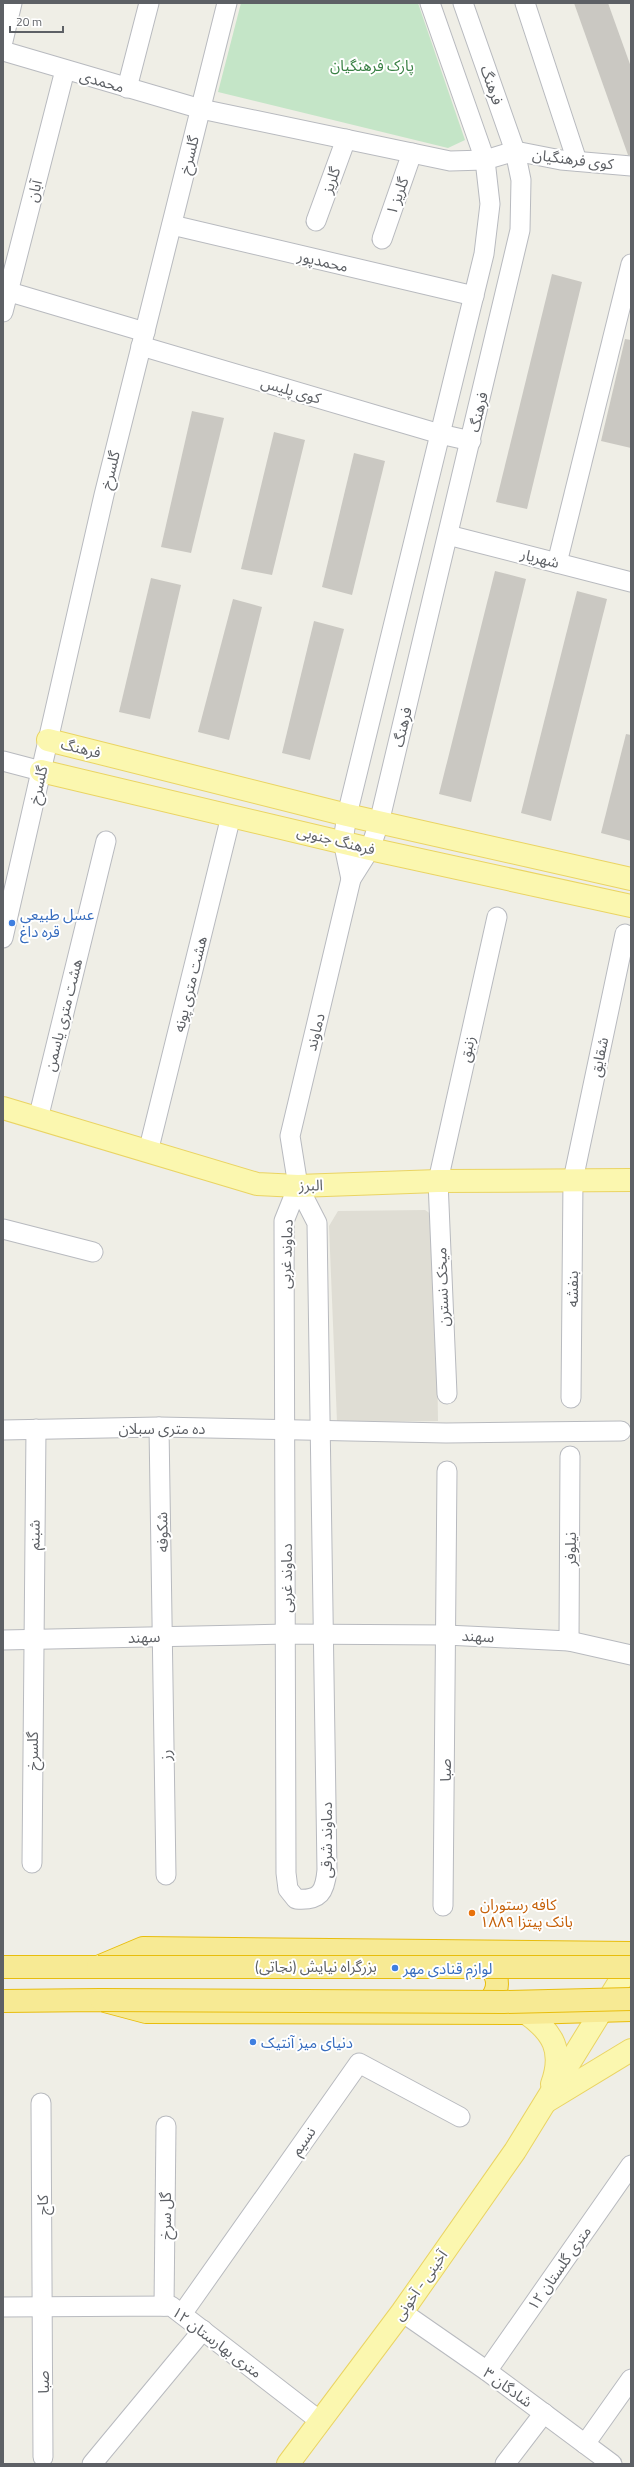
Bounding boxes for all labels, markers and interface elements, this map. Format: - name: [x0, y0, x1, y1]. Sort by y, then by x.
- scale bar: [10, 8, 63, 34]
- text: 20 m: [16, 12, 42, 31]
- park label: پارک فرهنگیان: [330, 54, 414, 77]
- street label: فرهنگ: [475, 62, 510, 108]
- street label: محمدی: [77, 64, 127, 98]
- street label: گلسرخ: [173, 133, 206, 177]
- street label: کوی فرهنگیان: [531, 143, 616, 175]
- street label: گلریز: [315, 163, 347, 197]
- street label: گلریز ۱: [380, 173, 415, 218]
- street label: آبان: [20, 177, 48, 205]
- street label: محمدپور: [295, 244, 351, 278]
- street label: کوی پلیس: [258, 370, 325, 410]
- street label: فرهنگ: [462, 389, 494, 434]
- street label: گلسرخ: [94, 448, 127, 492]
- street label: شهریار: [517, 542, 562, 574]
- street label: فرهنگ: [386, 704, 418, 749]
- street label: فرهنگ: [59, 732, 104, 764]
- street label: گلسرخ: [22, 763, 55, 807]
- street label: فرهنگ جنوبی: [294, 819, 378, 861]
- place label: عسل طبیعی قره داغ: [20, 903, 95, 944]
- marker: عسل طبیعی قره داغ: [7, 918, 17, 928]
- street label: هشت متری پونه: [167, 934, 213, 1034]
- street label: هشت متری یاسمن: [38, 956, 88, 1074]
- street label: دماوند: [299, 1011, 331, 1053]
- street label: زنبق: [453, 1034, 481, 1064]
- street label: شقایق: [584, 1035, 614, 1079]
- street label: البرز: [298, 1173, 323, 1197]
- street label: دماوند غربی: [273, 1219, 299, 1289]
- street label: میخک نسترن: [429, 1247, 455, 1327]
- street label: بنفشه: [561, 1271, 584, 1307]
- street label: ده متری سبلان: [119, 1417, 205, 1440]
- street label: شکوفه: [150, 1511, 174, 1552]
- street label: شبنم: [22, 1519, 46, 1550]
- street label: نیلوفر: [559, 1532, 582, 1567]
- street label: دماوند غربی: [275, 1543, 298, 1613]
- street label: سهند: [461, 1624, 495, 1648]
- street label: سهند: [127, 1625, 161, 1649]
- street label: گلسرخ: [21, 1731, 45, 1770]
- street label: رز: [154, 1749, 177, 1762]
- street label: صبا: [434, 1758, 457, 1782]
- street label: دماوند شرقی: [315, 1802, 338, 1878]
- place label: کافه رستوران بانک پیتزا ۱۸۸۹: [480, 1893, 573, 1933]
- marker: کافه رستوران بانک پیتزا ۱۸۸۹: [467, 1908, 477, 1918]
- street label: بزرگراه نیایش (نجاتی): [255, 1955, 377, 1978]
- place label: لوازم قنادی مهر: [402, 1957, 493, 1980]
- marker: لوازم قنادی مهر: [390, 1963, 400, 1973]
- place label: دنیای میز آنتیک: [261, 2031, 353, 2054]
- marker: دنیای میز آنتیک: [248, 2037, 258, 2047]
- street label: نسیم: [285, 2122, 321, 2160]
- street label: گل سرخ: [154, 2191, 178, 2240]
- street label: کاج: [31, 2194, 55, 2215]
- street label: ۱۲ متری گلستان: [521, 2221, 597, 2315]
- street label: آخینی - آخونی: [387, 2244, 453, 2325]
- street label: ۱۲ متری بهارستان: [167, 2300, 267, 2384]
- street label: شادگان ۳: [479, 2361, 538, 2413]
- street label: صبا: [32, 2370, 55, 2394]

